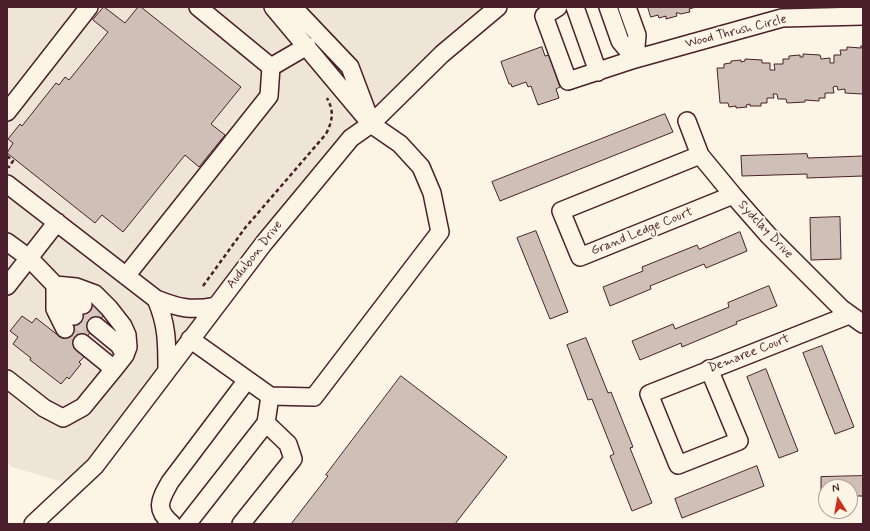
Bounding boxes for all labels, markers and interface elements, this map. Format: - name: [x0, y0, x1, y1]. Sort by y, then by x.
- street label: Wood Thrush Circle: [684, 12, 788, 52]
- street label: Sydclay Drive: [734, 198, 796, 262]
- street label: Grand Ledge Court: [589, 204, 695, 260]
- street label: Audubon Drive: [224, 218, 286, 292]
- street label: Demaree Court: [706, 331, 792, 377]
- north arrow: [818, 479, 858, 519]
- text: N: [831, 481, 841, 496]

